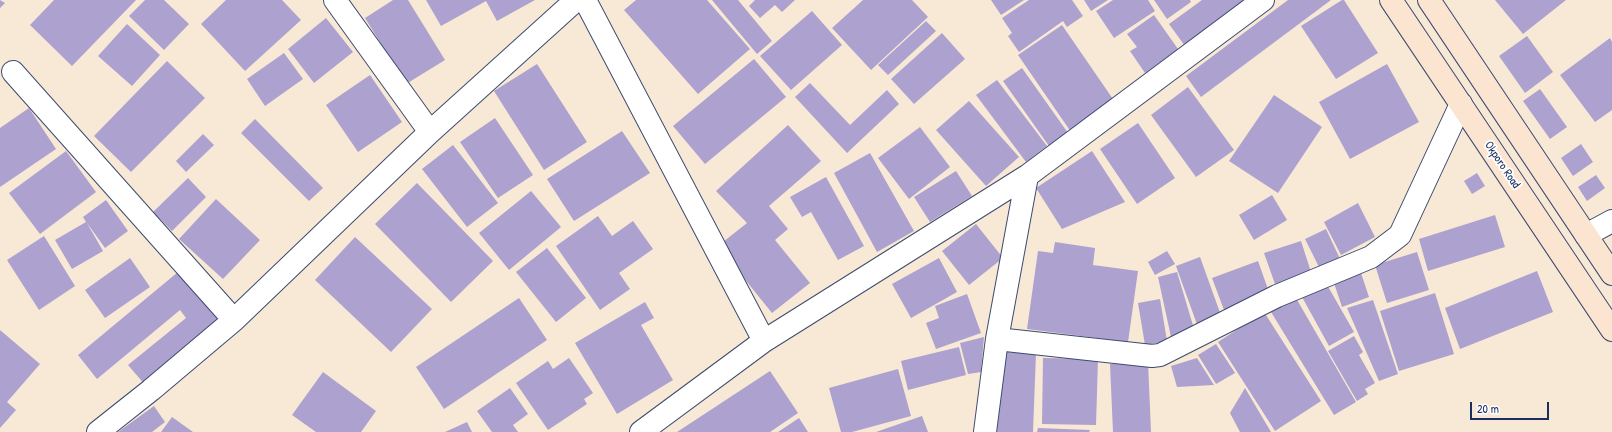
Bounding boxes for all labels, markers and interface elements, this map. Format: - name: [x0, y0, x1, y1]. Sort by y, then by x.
- street label: Okporo Road: [1481, 139, 1523, 191]
- scale bar: [1472, 394, 1551, 420]
- text: 20 m: [1477, 400, 1499, 417]

